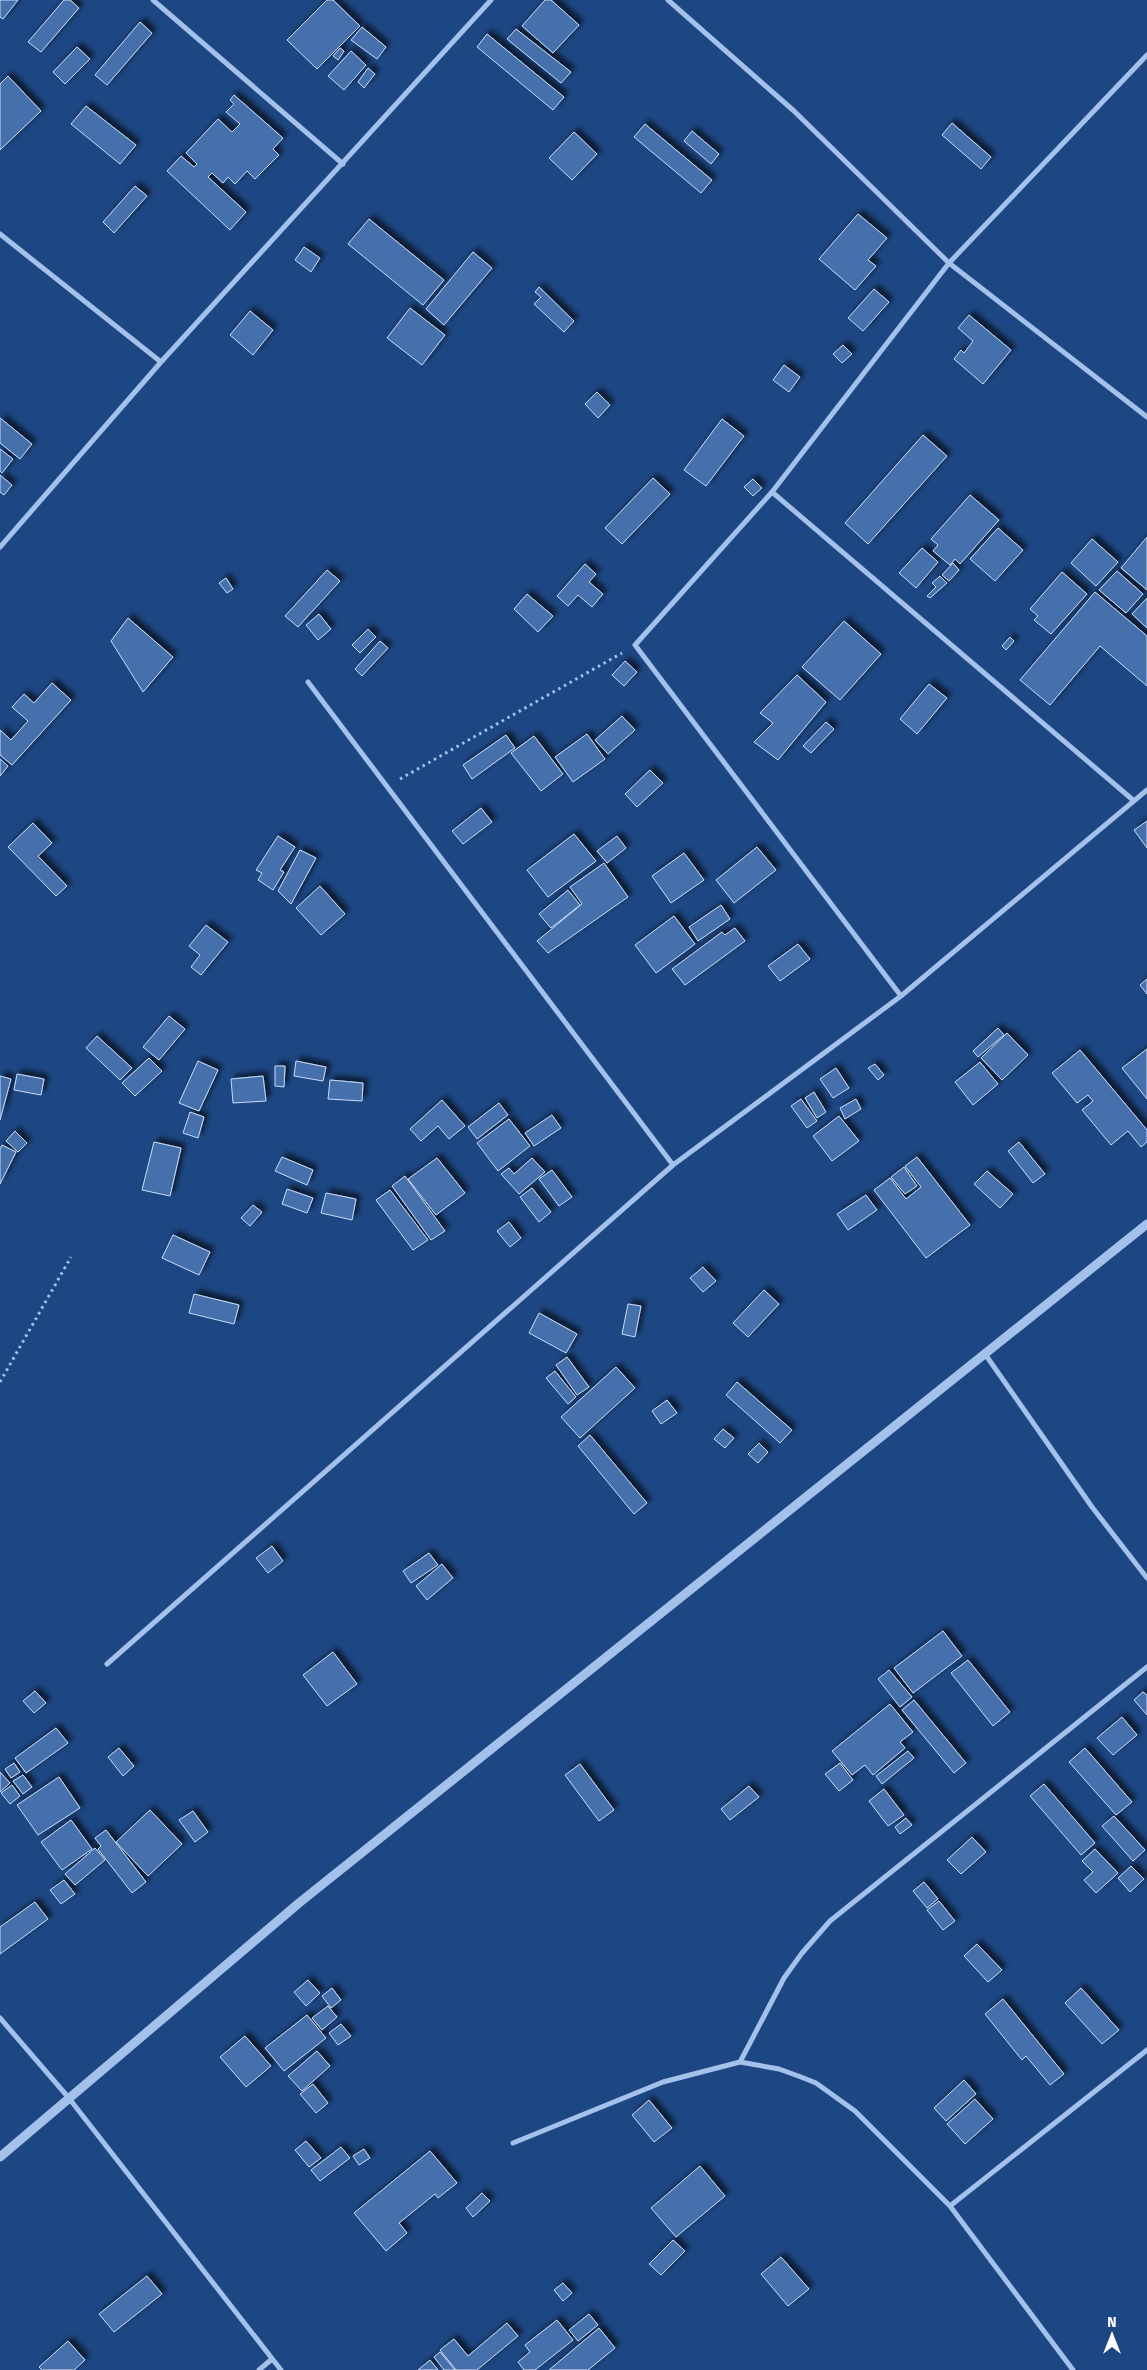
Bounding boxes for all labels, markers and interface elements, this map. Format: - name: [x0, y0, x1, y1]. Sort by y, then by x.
- north arrow: [1087, 2310, 1137, 2360]
- text: N: [1107, 2314, 1117, 2331]

